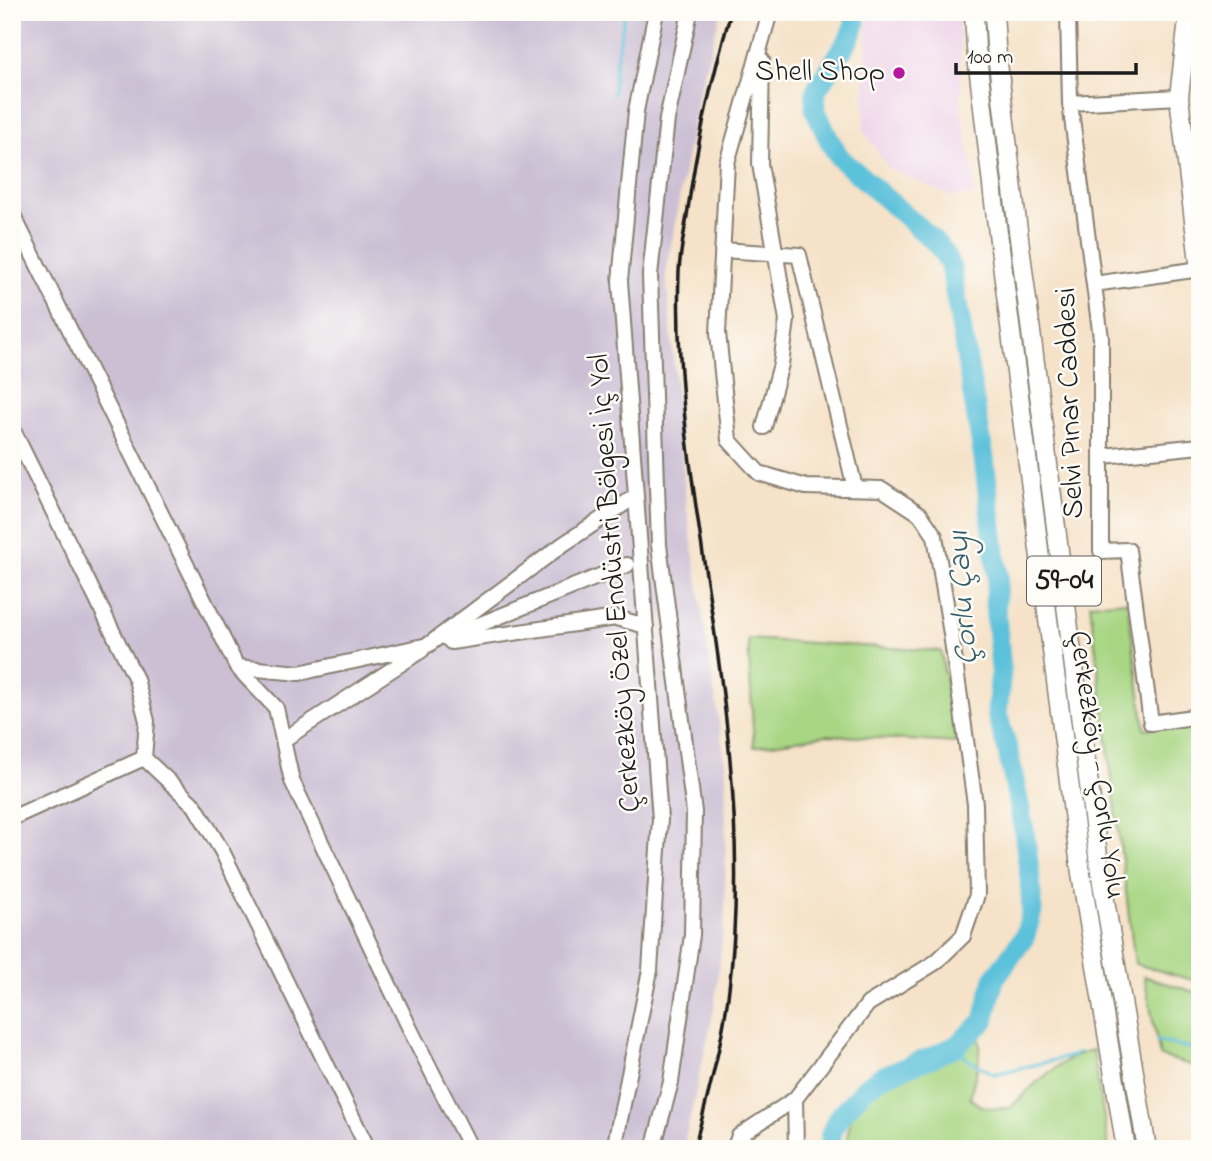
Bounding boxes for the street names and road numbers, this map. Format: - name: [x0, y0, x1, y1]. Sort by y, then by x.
- street label: Selvi Pınar Caddesi: [1045, 287, 1097, 519]
- street label: Çerkezköy Özel Endüstri Bölgesi İç Yol: [578, 352, 654, 814]
- road number: 59-04: [1027, 556, 1101, 606]
- street label: Çerkezköy - Çorlu Yolu: [1055, 628, 1137, 902]

